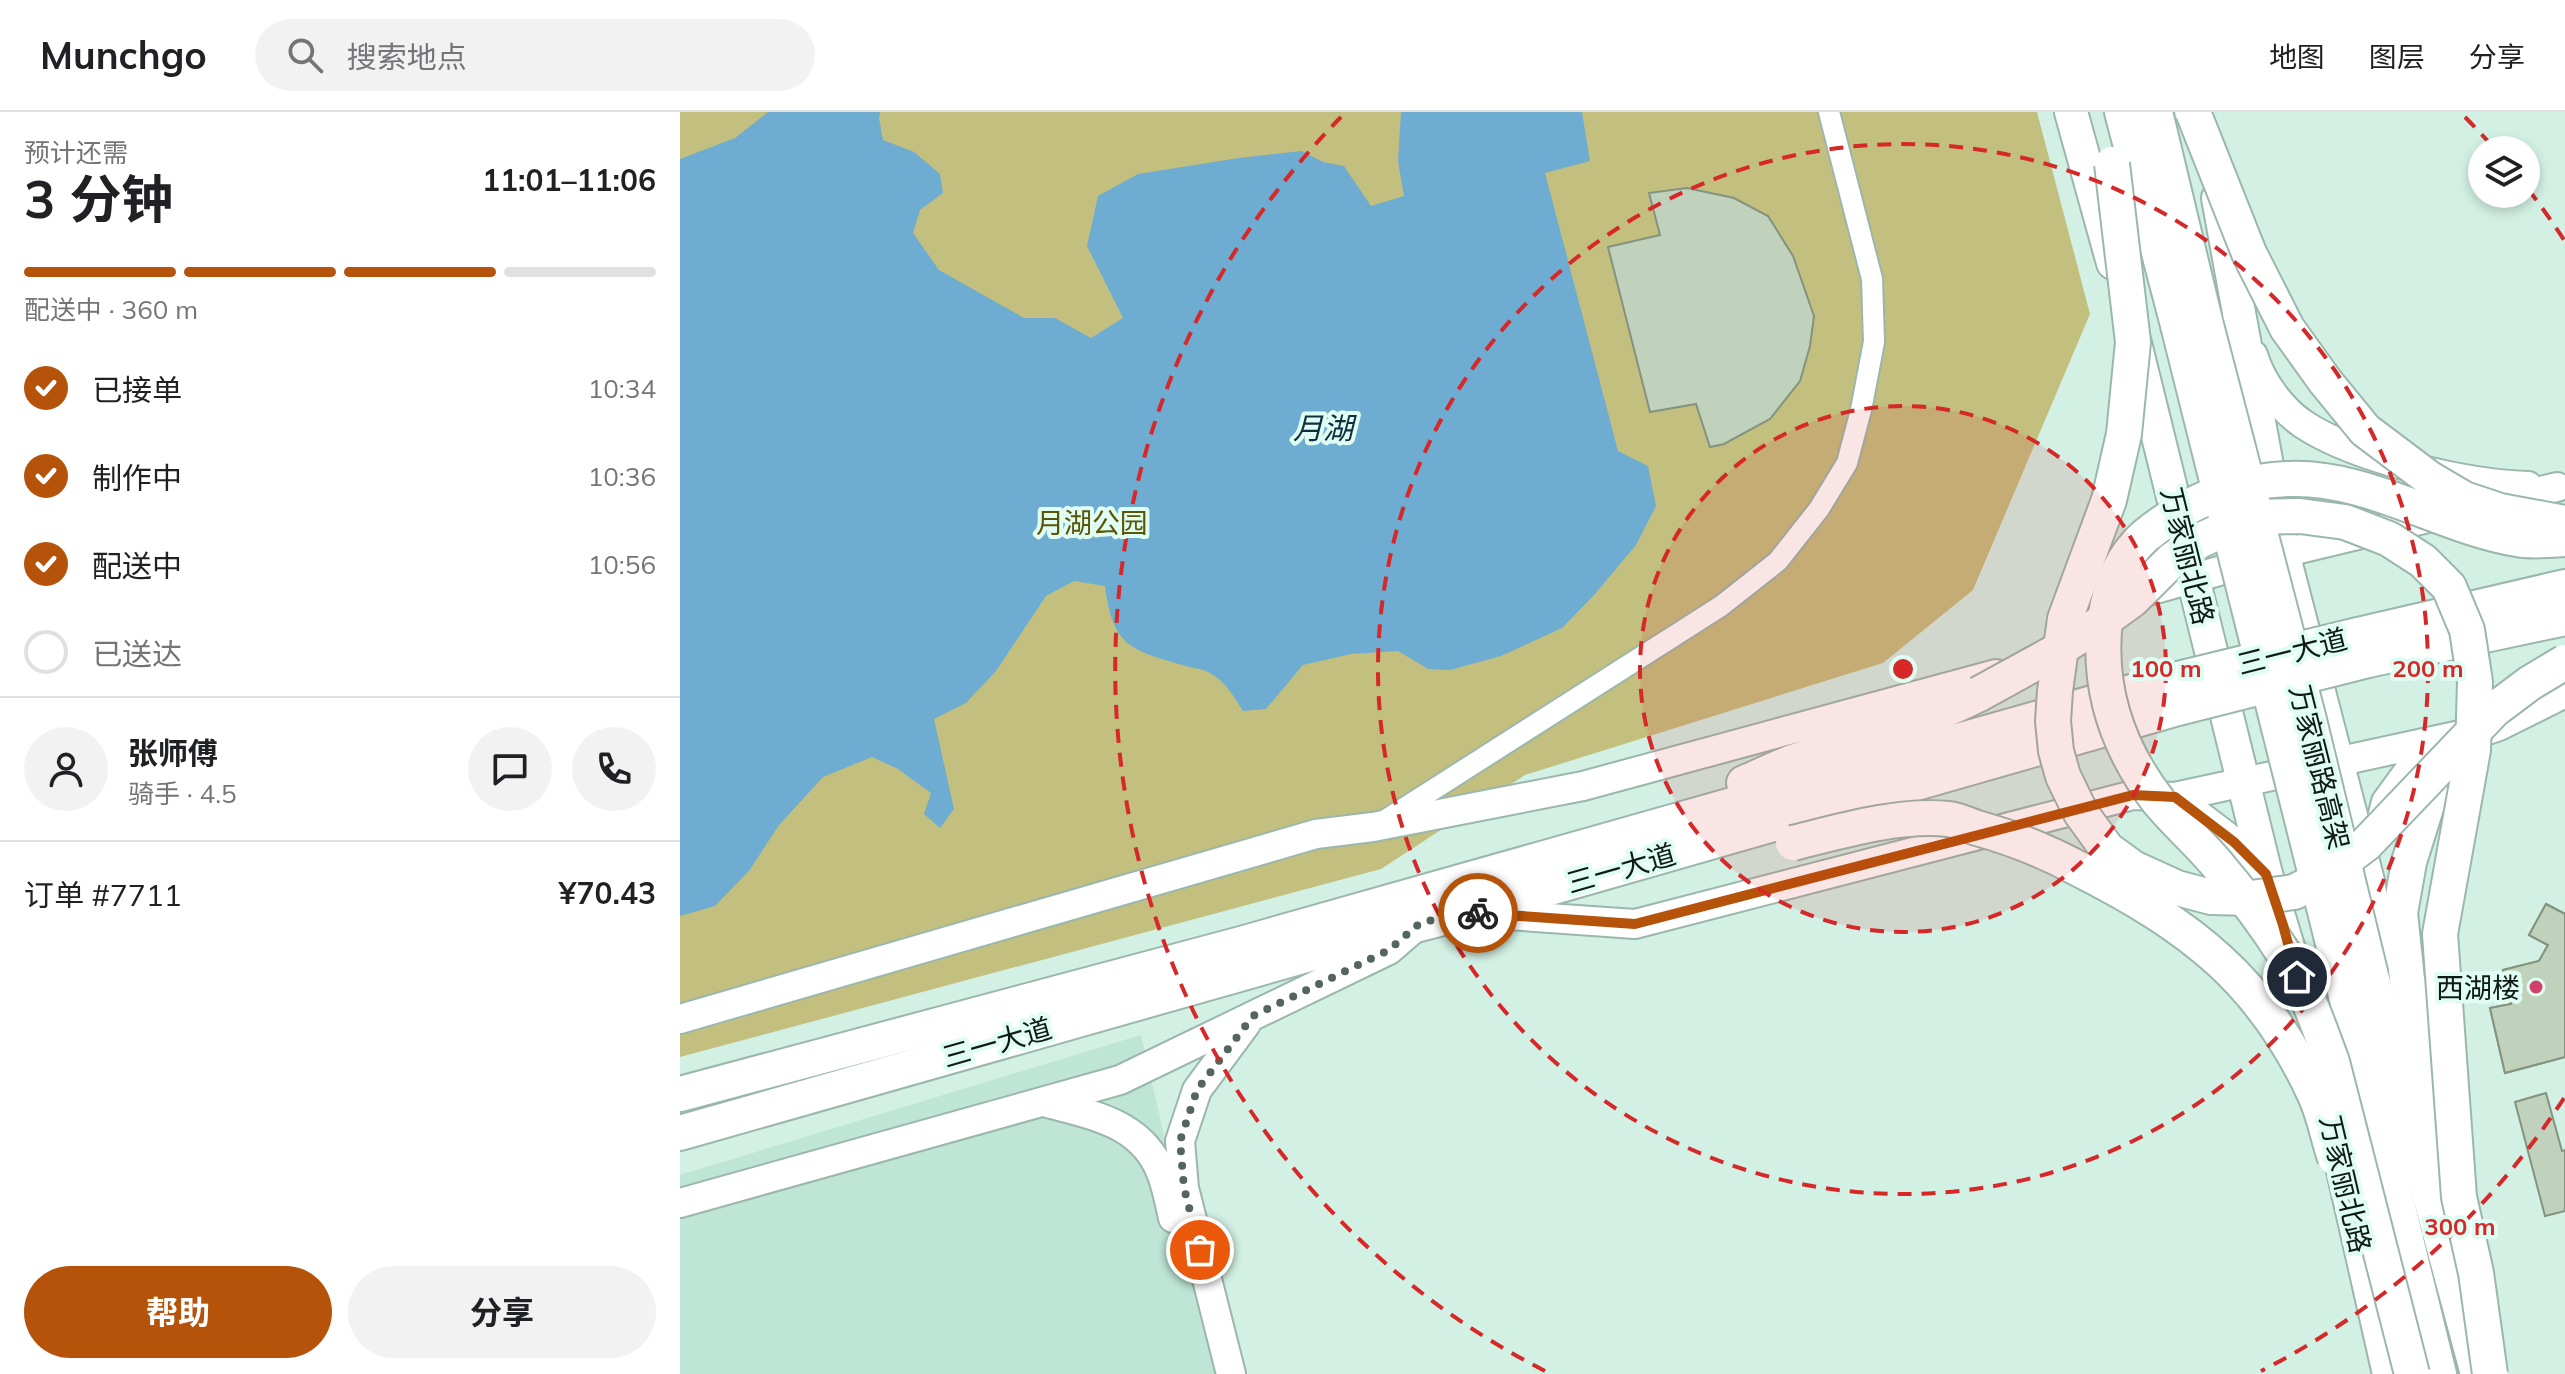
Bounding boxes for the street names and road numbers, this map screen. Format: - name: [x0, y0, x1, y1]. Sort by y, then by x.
- street label: 万家丽北路: [2154, 484, 2222, 628]
- street label: 三一大道: [2233, 620, 2351, 682]
- street label: 万家丽路高架: [2283, 681, 2357, 853]
- street label: 三一大道: [1562, 836, 1680, 900]
- street label: 三一大道: [938, 1010, 1056, 1074]
- street label: 万家丽北路: [2313, 1112, 2379, 1256]

